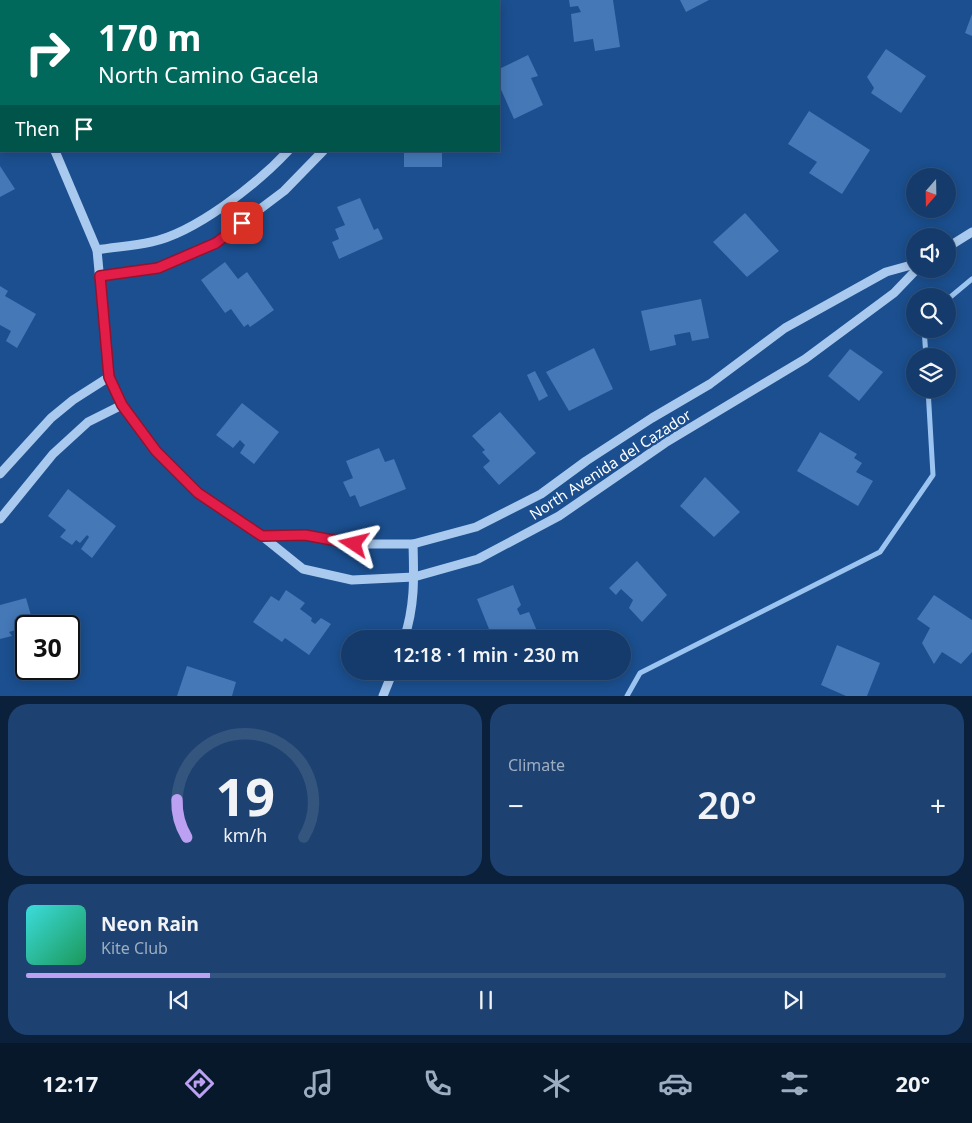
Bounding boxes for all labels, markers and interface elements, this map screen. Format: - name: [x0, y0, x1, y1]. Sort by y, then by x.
- text: 170 m: [98, 14, 201, 61]
- icon: right: [15, 20, 80, 85]
- text: North Camino Gacela: [98, 59, 319, 89]
- icon: arrive: [70, 115, 98, 143]
- text: Then: [15, 116, 60, 142]
- north arrow: [906, 168, 956, 218]
- map controls: [906, 168, 956, 398]
- pin: [221, 202, 263, 244]
- icon: arrive: [228, 209, 256, 237]
- button: sound: [906, 228, 956, 278]
- button: search: [906, 288, 956, 338]
- button: layers: [906, 348, 956, 398]
- street label: North Avenida del Cazador: [525, 404, 695, 524]
- position arrow: [327, 517, 379, 569]
- speed limit sign: 30: [15, 615, 80, 680]
- text: 12:18 · 1 min · 230 m: [393, 642, 579, 668]
- text: Climate: [508, 754, 565, 776]
- text: 19: [215, 760, 275, 831]
- text: 20°: [697, 778, 757, 830]
- text: −: [508, 786, 524, 824]
- text: +: [930, 786, 946, 824]
- text: km/h: [223, 823, 267, 847]
- text: Neon Rain: [101, 911, 199, 937]
- text: Kite Club: [101, 937, 168, 959]
- icon: previous: [165, 986, 193, 1014]
- icon: pause: [472, 986, 500, 1014]
- icon: next: [779, 986, 807, 1014]
- icon: directions: [182, 1066, 217, 1101]
- icon: music: [301, 1066, 336, 1101]
- icon: phone: [420, 1066, 455, 1101]
- icon: climate: [539, 1066, 574, 1101]
- icon: car: [658, 1066, 693, 1101]
- icon: filters: [777, 1066, 812, 1101]
- text: 12:17: [42, 1068, 98, 1098]
- text: 20°: [895, 1068, 930, 1098]

